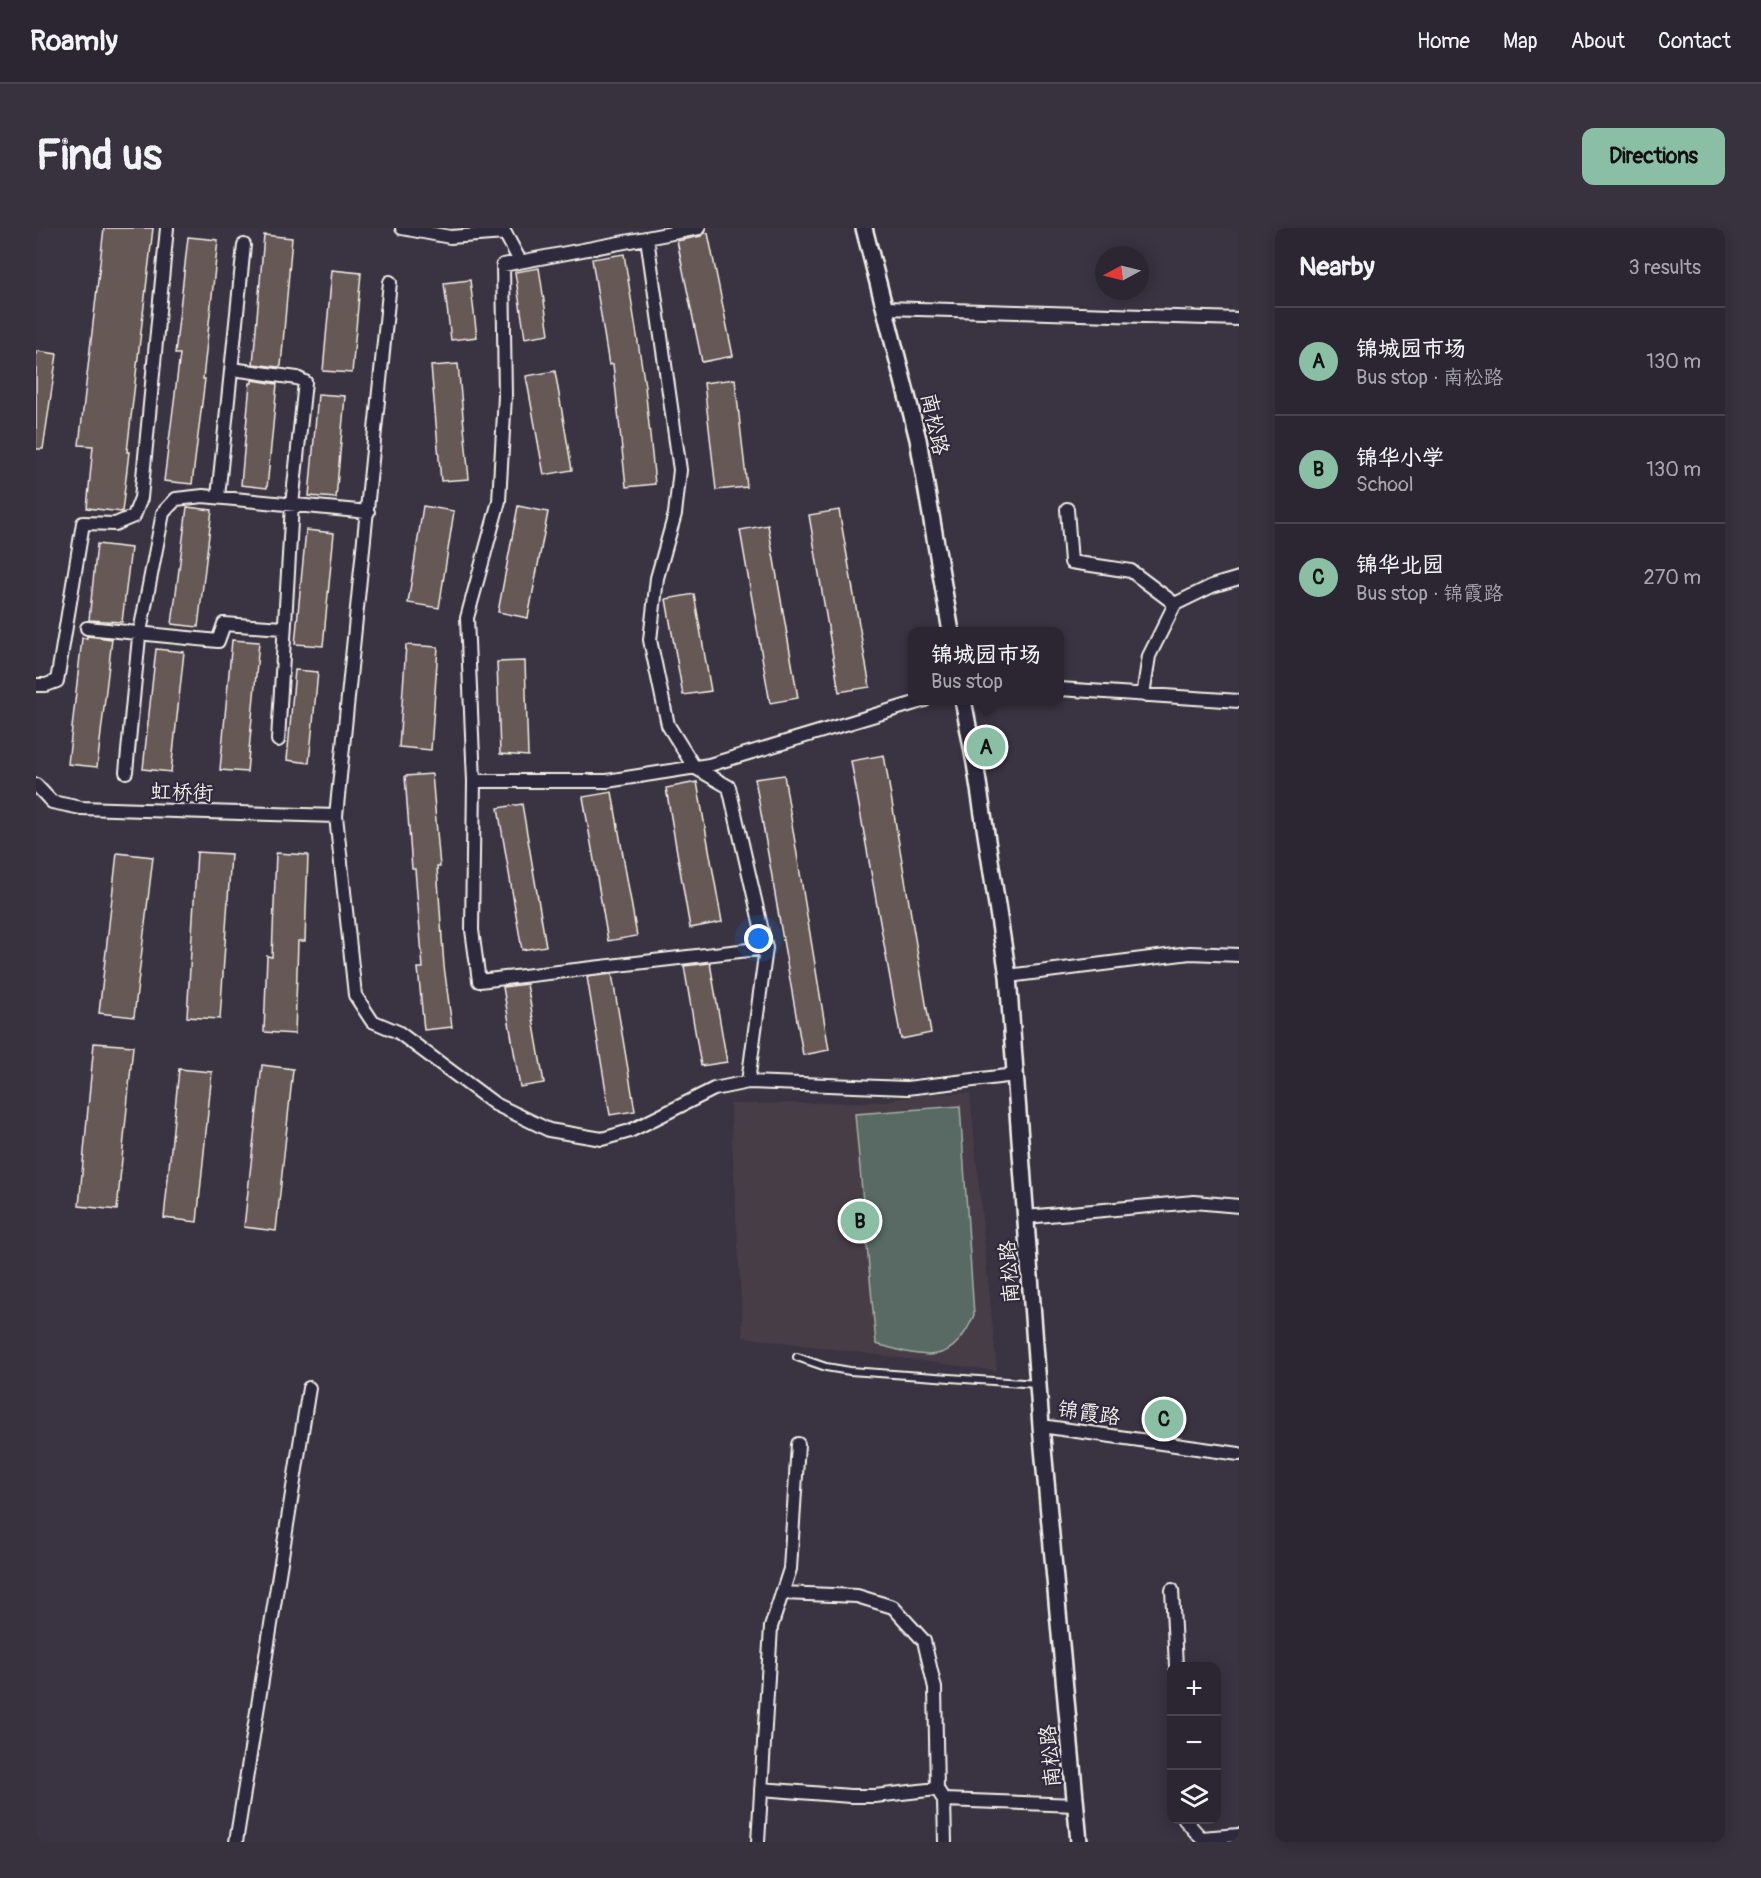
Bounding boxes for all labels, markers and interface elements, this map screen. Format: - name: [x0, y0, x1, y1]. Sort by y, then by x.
- text: Roamly: [30, 24, 118, 59]
- text: Home: [1417, 28, 1470, 55]
- text: Map: [1503, 28, 1538, 55]
- text: About: [1571, 28, 1625, 55]
- text: Contact: [1658, 28, 1731, 55]
- button: Directions: [1582, 128, 1725, 185]
- text: Find us: [36, 130, 162, 182]
- north arrow: [1095, 246, 1149, 300]
- text: Nearby: [1299, 251, 1375, 283]
- text: 3 results: [1629, 255, 1701, 280]
- text: 锦城园市场: [1356, 335, 1466, 363]
- text: A: [1312, 349, 1325, 374]
- text: 130 m: [1646, 349, 1701, 374]
- text: Bus stop · 南松路: [1356, 365, 1503, 390]
- street label: 南松路: [915, 390, 954, 458]
- text: 锦华小学: [1356, 444, 1444, 472]
- text: B: [1313, 457, 1324, 482]
- text: 130 m: [1646, 457, 1701, 482]
- text: School: [1356, 472, 1413, 497]
- text: 锦华北园: [1356, 551, 1444, 579]
- text: C: [1312, 565, 1325, 590]
- text: 270 m: [1643, 565, 1701, 590]
- text: Bus stop · 锦霞路: [1356, 581, 1503, 606]
- popup: [908, 627, 1064, 705]
- text: 锦城园市场: [931, 641, 1041, 669]
- text: Bus stop: [931, 669, 1003, 694]
- pin: A: [966, 724, 1006, 770]
- street label: 虹桥街: [150, 778, 214, 807]
- your location: [744, 924, 773, 953]
- pin: B: [840, 1198, 880, 1244]
- street label: 南松路: [994, 1240, 1025, 1304]
- street label: 锦霞路: [1056, 1396, 1122, 1431]
- pin: C: [1144, 1396, 1184, 1442]
- map controls: [1167, 1662, 1221, 1824]
- button: +: [1167, 1662, 1221, 1716]
- button: −: [1167, 1716, 1221, 1770]
- street label: 南松路: [1034, 1723, 1067, 1789]
- button: layers: [1167, 1770, 1221, 1824]

